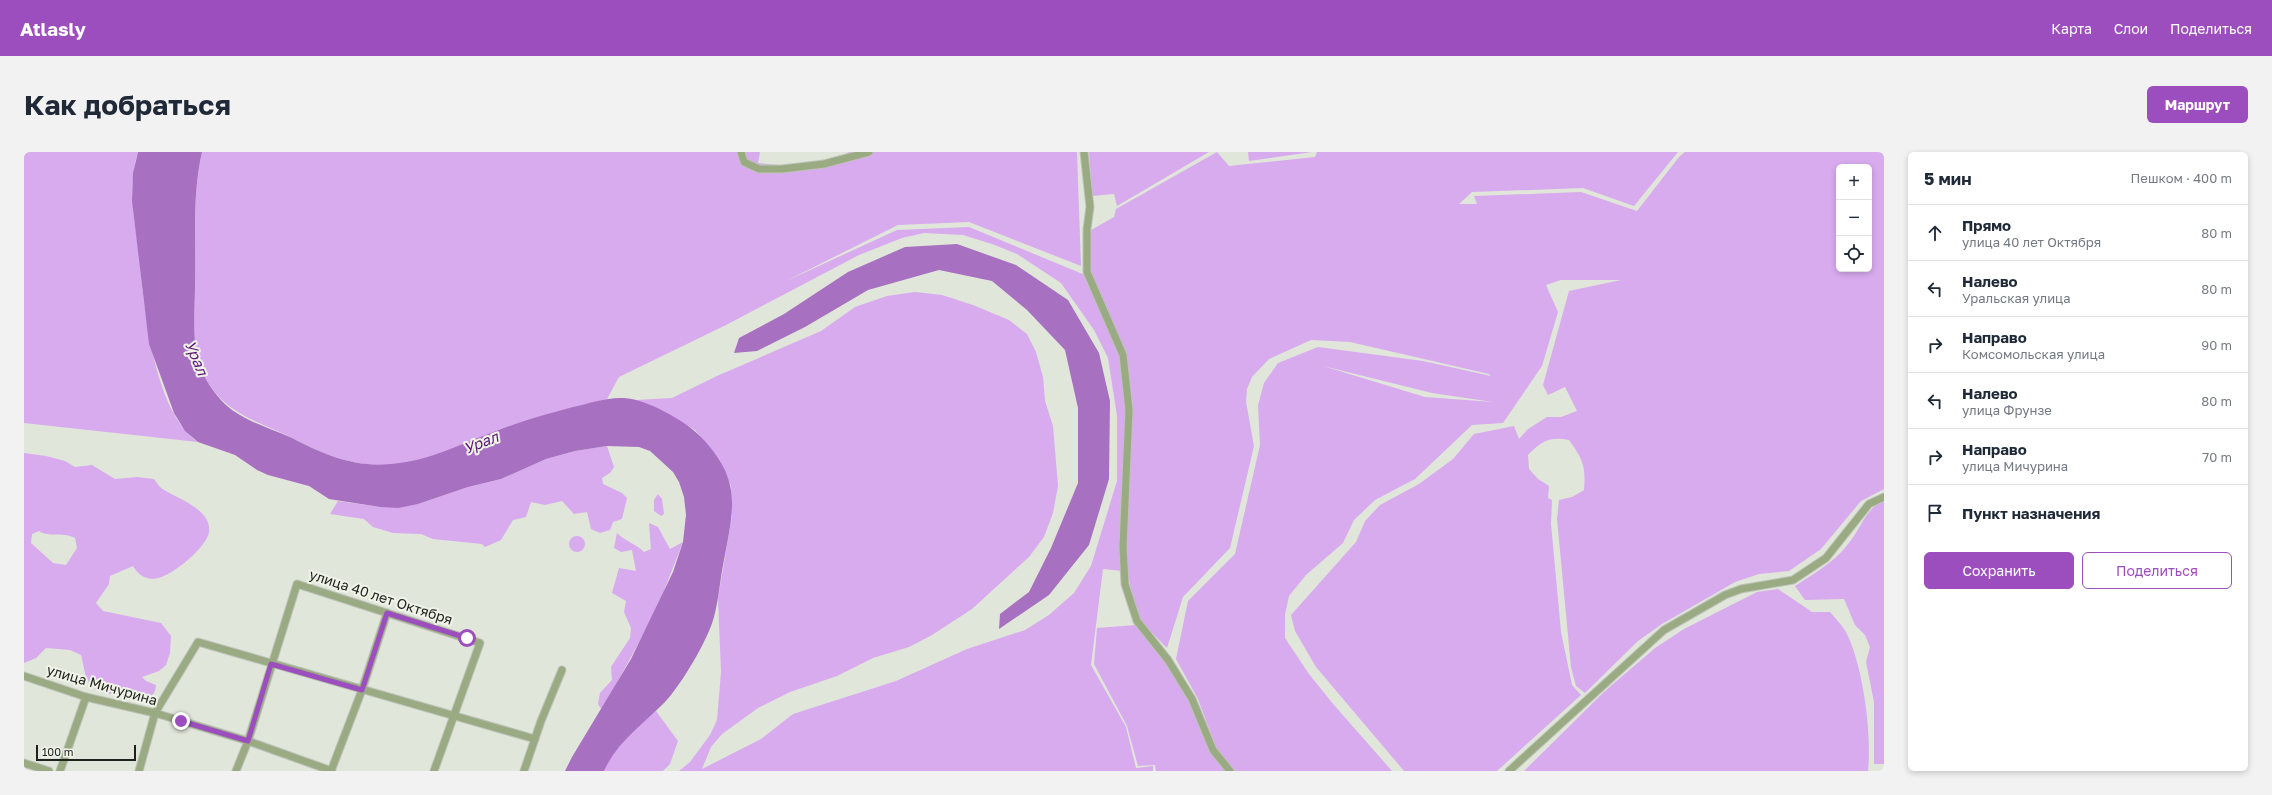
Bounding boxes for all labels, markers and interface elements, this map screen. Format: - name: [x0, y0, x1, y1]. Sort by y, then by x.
- text: Atlasly: [20, 17, 86, 40]
- text: Карта: [2051, 20, 2092, 37]
- text: Слои: [2114, 20, 2148, 37]
- text: Поделиться: [2170, 20, 2252, 37]
- button: Маршрут: [2147, 86, 2248, 123]
- text: Как добраться: [24, 88, 231, 121]
- map controls: [1836, 164, 1872, 272]
- button: +: [1836, 164, 1872, 200]
- text: 5 мин: [1924, 168, 1972, 189]
- text: Пешком · 400 m: [2131, 170, 2232, 186]
- button: −: [1836, 200, 1872, 236]
- text: Прямо: [1962, 216, 2011, 234]
- icon: ahead: [1924, 222, 1946, 244]
- text: 80 m: [2201, 225, 2232, 241]
- text: улица 40 лет Октября: [1962, 234, 2101, 250]
- button: locate: [1836, 236, 1872, 272]
- text: Налево: [1962, 272, 2018, 290]
- icon: left: [1924, 278, 1946, 300]
- text: 80 m: [2201, 281, 2232, 297]
- text: Уральская улица: [1962, 290, 2071, 306]
- text: Направо: [1962, 328, 2027, 346]
- icon: right: [1924, 334, 1946, 356]
- text: 90 m: [2201, 337, 2232, 353]
- water label: Урал: [182, 338, 213, 379]
- text: Комсомольская улица: [1962, 346, 2105, 362]
- text: Налево: [1962, 384, 2018, 402]
- icon: left: [1924, 390, 1946, 412]
- text: 80 m: [2201, 393, 2232, 409]
- text: улица Фрунзе: [1962, 402, 2052, 418]
- water label: Урал: [461, 427, 502, 457]
- text: Направо: [1962, 440, 2027, 458]
- icon: right: [1924, 446, 1946, 468]
- text: 70 m: [2202, 449, 2232, 465]
- text: улица Мичурина: [1962, 458, 2068, 474]
- icon: arrive: [1924, 502, 1946, 524]
- text: Пункт назначения: [1962, 504, 2100, 522]
- button: Сохранить: [1924, 552, 2074, 589]
- button: Поделиться: [2082, 552, 2232, 589]
- street label: улица 40 лет Октября: [307, 565, 455, 628]
- route start: [458, 629, 476, 647]
- street label: улица Мичурина: [45, 661, 159, 708]
- route end: [172, 712, 190, 730]
- scale bar: [36, 743, 136, 762]
- text: 100 m: [42, 745, 73, 758]

